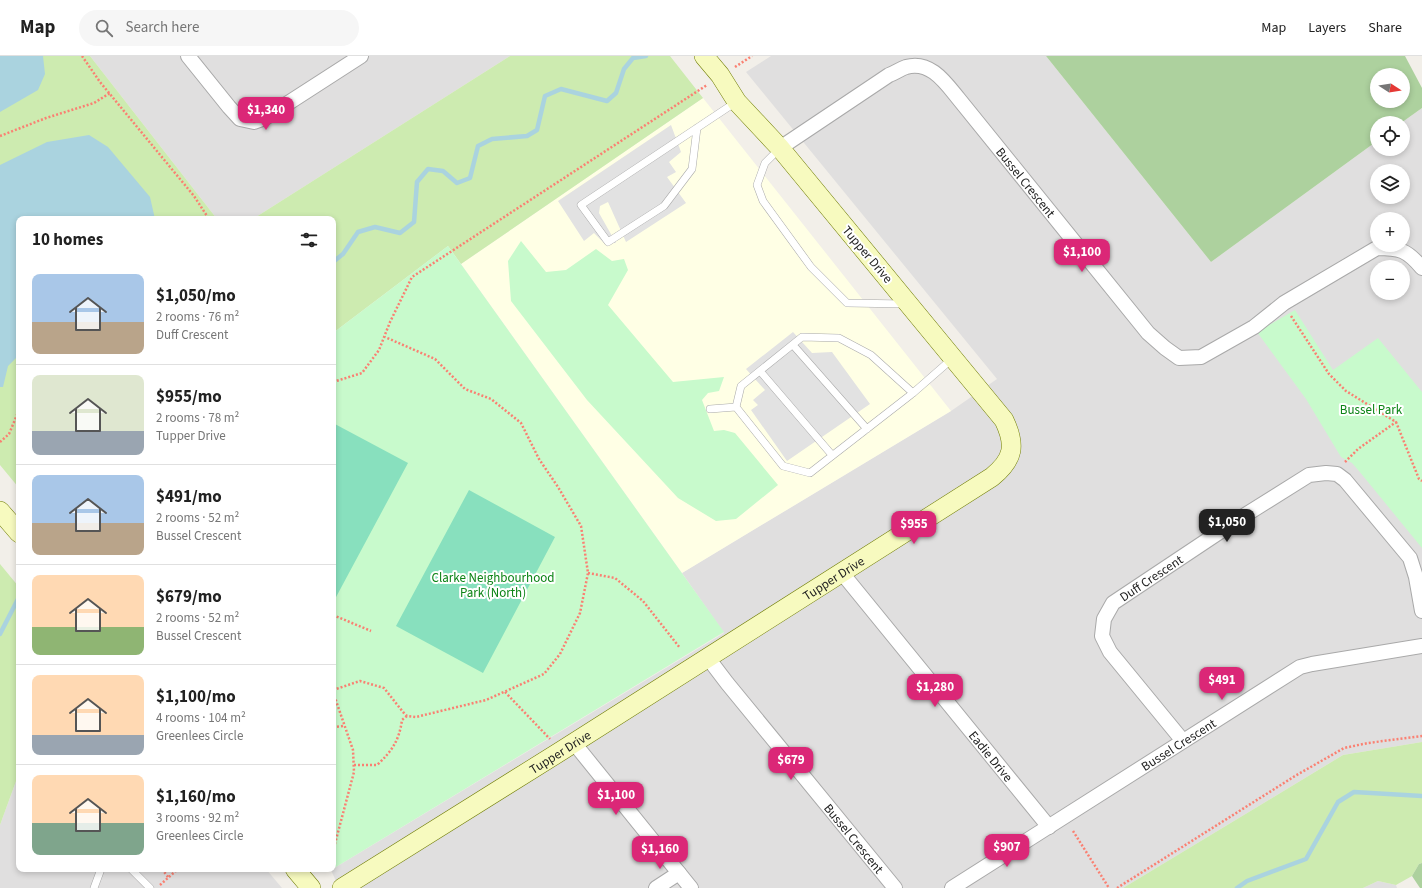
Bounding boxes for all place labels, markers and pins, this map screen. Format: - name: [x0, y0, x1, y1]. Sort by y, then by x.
- pin: $1,340: [233, 97, 299, 131]
- pin: $1,100: [1049, 239, 1115, 273]
- pin: $1,050: [1194, 509, 1260, 543]
- pin: $955: [890, 511, 938, 545]
- pin: $491: [1198, 667, 1246, 701]
- pin: $1,280: [902, 674, 968, 708]
- pin: $679: [767, 747, 815, 781]
- pin: $1,100: [583, 782, 649, 816]
- pin: $907: [983, 834, 1031, 868]
- pin: $1,160: [627, 836, 693, 870]

